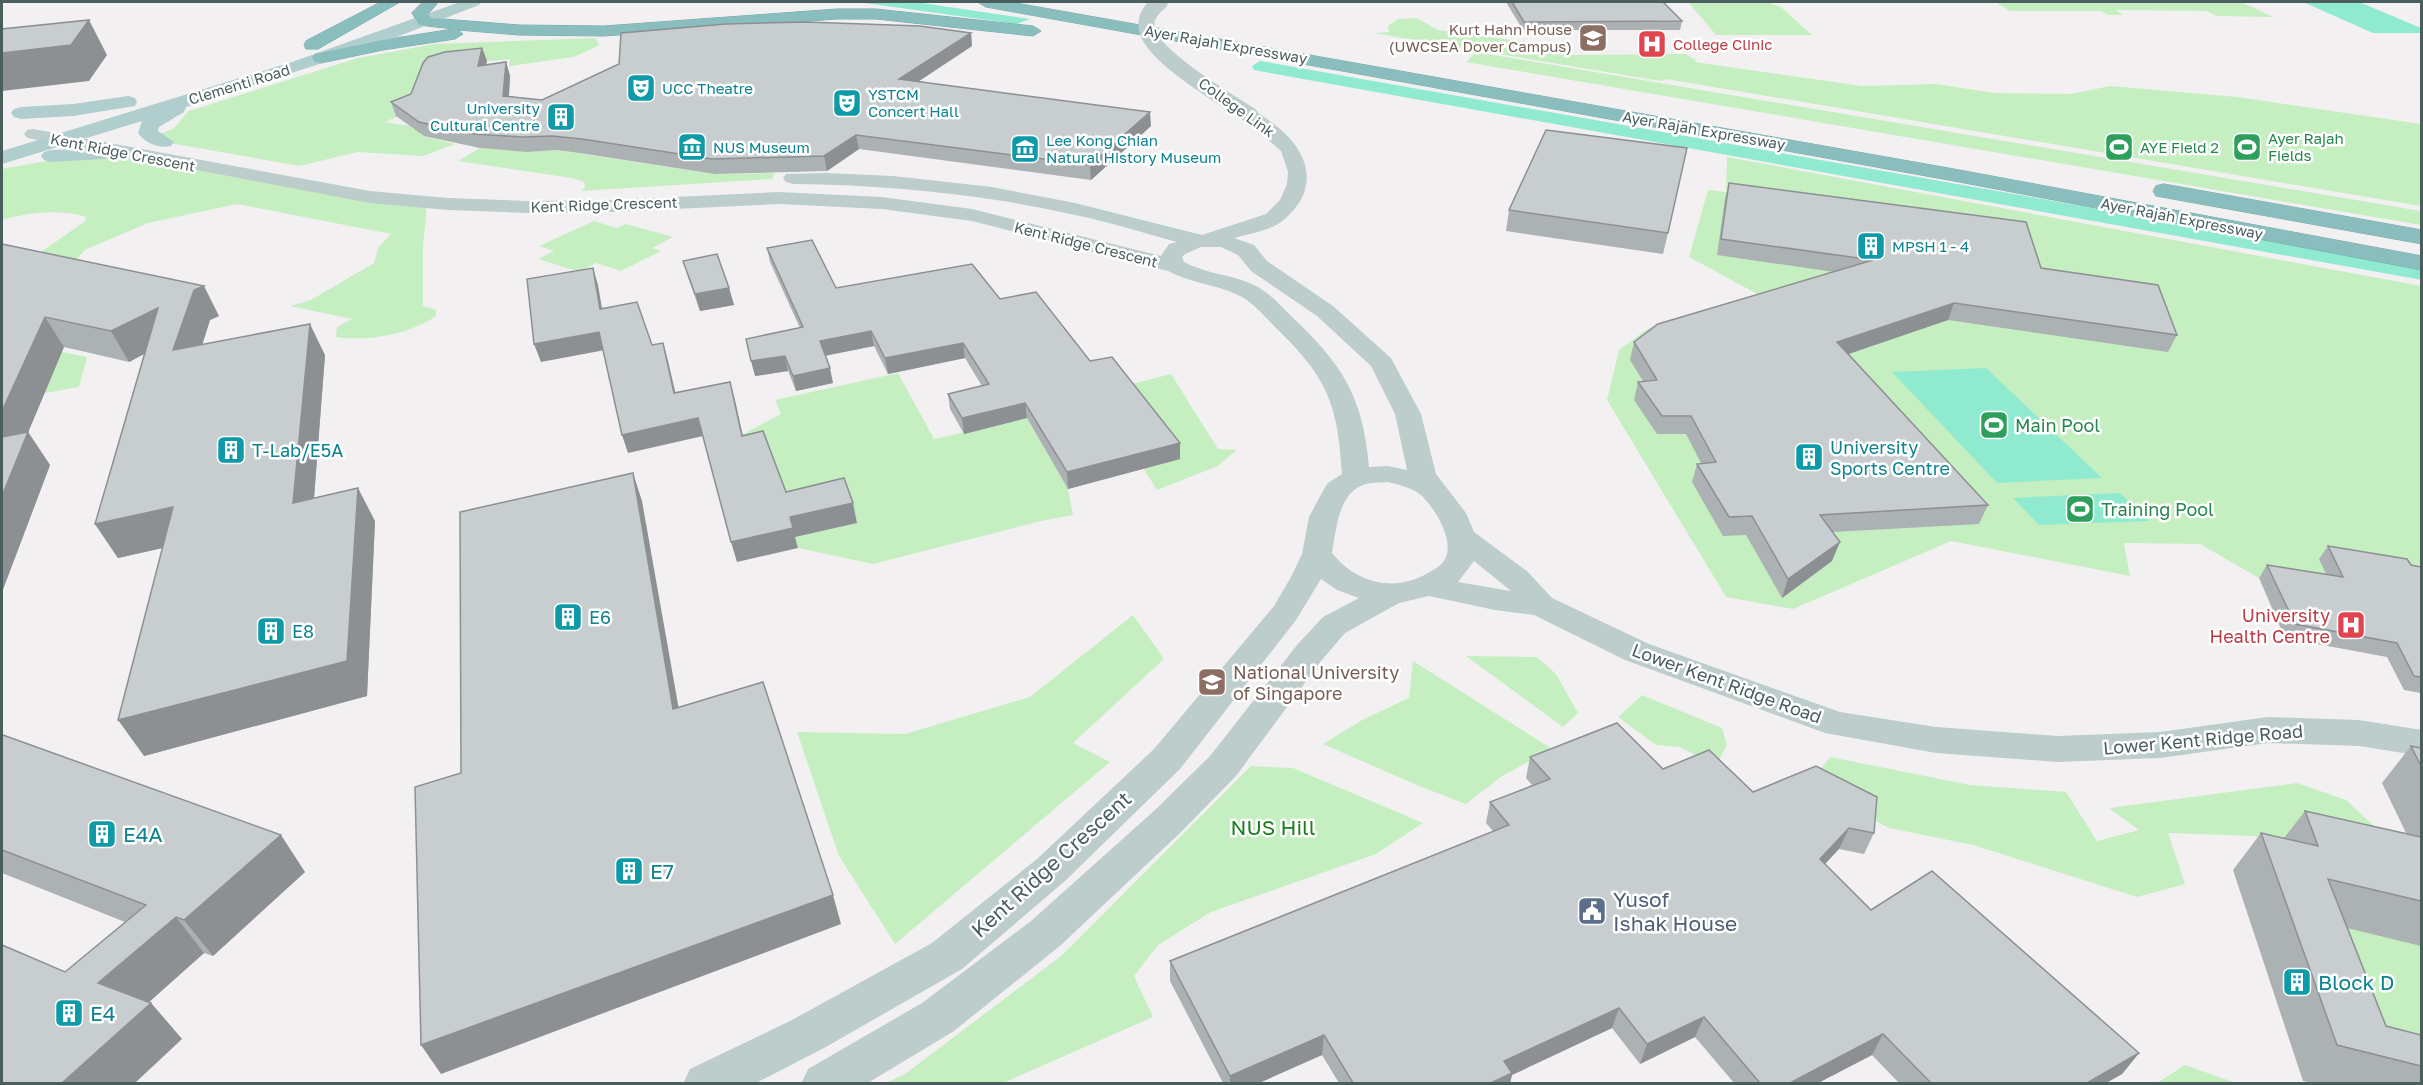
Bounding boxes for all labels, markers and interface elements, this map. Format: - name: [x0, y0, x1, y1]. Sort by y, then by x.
- place label: Kurt Hahn House (UWCSEA Dover Campus): [1389, 20, 1572, 55]
- street label: Ayer Rajah Expressway: [1143, 21, 1309, 67]
- school or university icon: Kurt Hahn House (UWCSEA Dover Campus): [1577, 22, 1609, 54]
- hospital icon: College Clinic: [1636, 28, 1668, 60]
- place label: College Clinic: [1673, 35, 1772, 53]
- street label: Clementi Road: [186, 60, 292, 108]
- theatre icon: UCC Theatre: [625, 72, 657, 104]
- street label: College Link: [1196, 73, 1279, 141]
- place label: UCC Theatre: [662, 79, 753, 97]
- place label: YSTCM Concert Hall: [868, 85, 959, 120]
- theatre icon: YSTCM Concert Hall: [831, 87, 863, 119]
- place label: University Cultural Centre: [430, 99, 541, 134]
- building icon: University Cultural Centre: [545, 101, 577, 133]
- street label: Ayer Rajah Expressway: [1621, 107, 1787, 153]
- street label: Kent Ridge Crescent: [49, 129, 197, 175]
- place label: Ayer Rajah Fields: [2268, 129, 2344, 164]
- museum icon: NUS Museum: [676, 131, 708, 163]
- place label: Lee Kong Chian Natural History Museum: [1046, 131, 1221, 166]
- sports icon: AYE Field 2: [2103, 131, 2135, 163]
- sports icon: Ayer Rajah Fields: [2231, 131, 2263, 163]
- museum icon: Lee Kong Chian Natural History Museum: [1009, 133, 1041, 165]
- place label: NUS Museum: [713, 138, 810, 156]
- place label: AYE Field 2: [2140, 138, 2219, 156]
- street label: Kent Ridge Crescent: [530, 192, 678, 216]
- street label: Ayer Rajah Expressway: [2099, 193, 2265, 243]
- street label: Kent Ridge Crescent: [1012, 217, 1160, 271]
- building icon: MPSH 1 - 4: [1855, 230, 1887, 262]
- place label: MPSH 1 - 4: [1892, 237, 1969, 255]
- sports icon: Main Pool: [1978, 409, 2010, 441]
- place label: Main Pool: [2015, 414, 2100, 436]
- building icon: T-Lab/E5A: [215, 434, 247, 466]
- place label: University Sports Centre: [1830, 436, 1950, 479]
- place label: T-Lab/E5A: [252, 439, 343, 461]
- building icon: University Sports Centre: [1793, 441, 1825, 473]
- sports icon: Training Pool: [2064, 493, 2096, 525]
- place label: Training Pool: [2101, 498, 2214, 520]
- building icon: E6: [552, 601, 584, 633]
- place label: University Health Centre: [2209, 604, 2330, 647]
- place label: E6: [589, 606, 611, 628]
- hospital icon: University Health Centre: [2335, 609, 2367, 641]
- building icon: E8: [255, 615, 287, 647]
- place label: E8: [292, 620, 314, 642]
- street label: Lower Kent Ridge Road: [1629, 638, 1825, 728]
- place label: National University of Singapore: [1233, 661, 1399, 704]
- school or university icon: National University of Singapore: [1196, 666, 1228, 698]
- street label: Lower Kent Ridge Road: [2102, 719, 2304, 759]
- street label: Kent Ridge Crescent: [966, 785, 1136, 943]
- park label: NUS Hill: [1230, 814, 1316, 840]
- building icon: E4A: [86, 818, 118, 850]
- place label: E4A: [123, 821, 163, 847]
- building icon: E7: [613, 855, 645, 887]
- place label: E7: [650, 858, 674, 884]
- place label: Yusof Ishak House: [1613, 886, 1737, 936]
- public building icon: Yusof Ishak House: [1576, 895, 1608, 927]
- building icon: Block D: [2281, 966, 2313, 998]
- place label: Block D: [2318, 969, 2394, 995]
- building icon: E4: [53, 997, 85, 1029]
- place label: E4: [90, 1000, 116, 1026]

